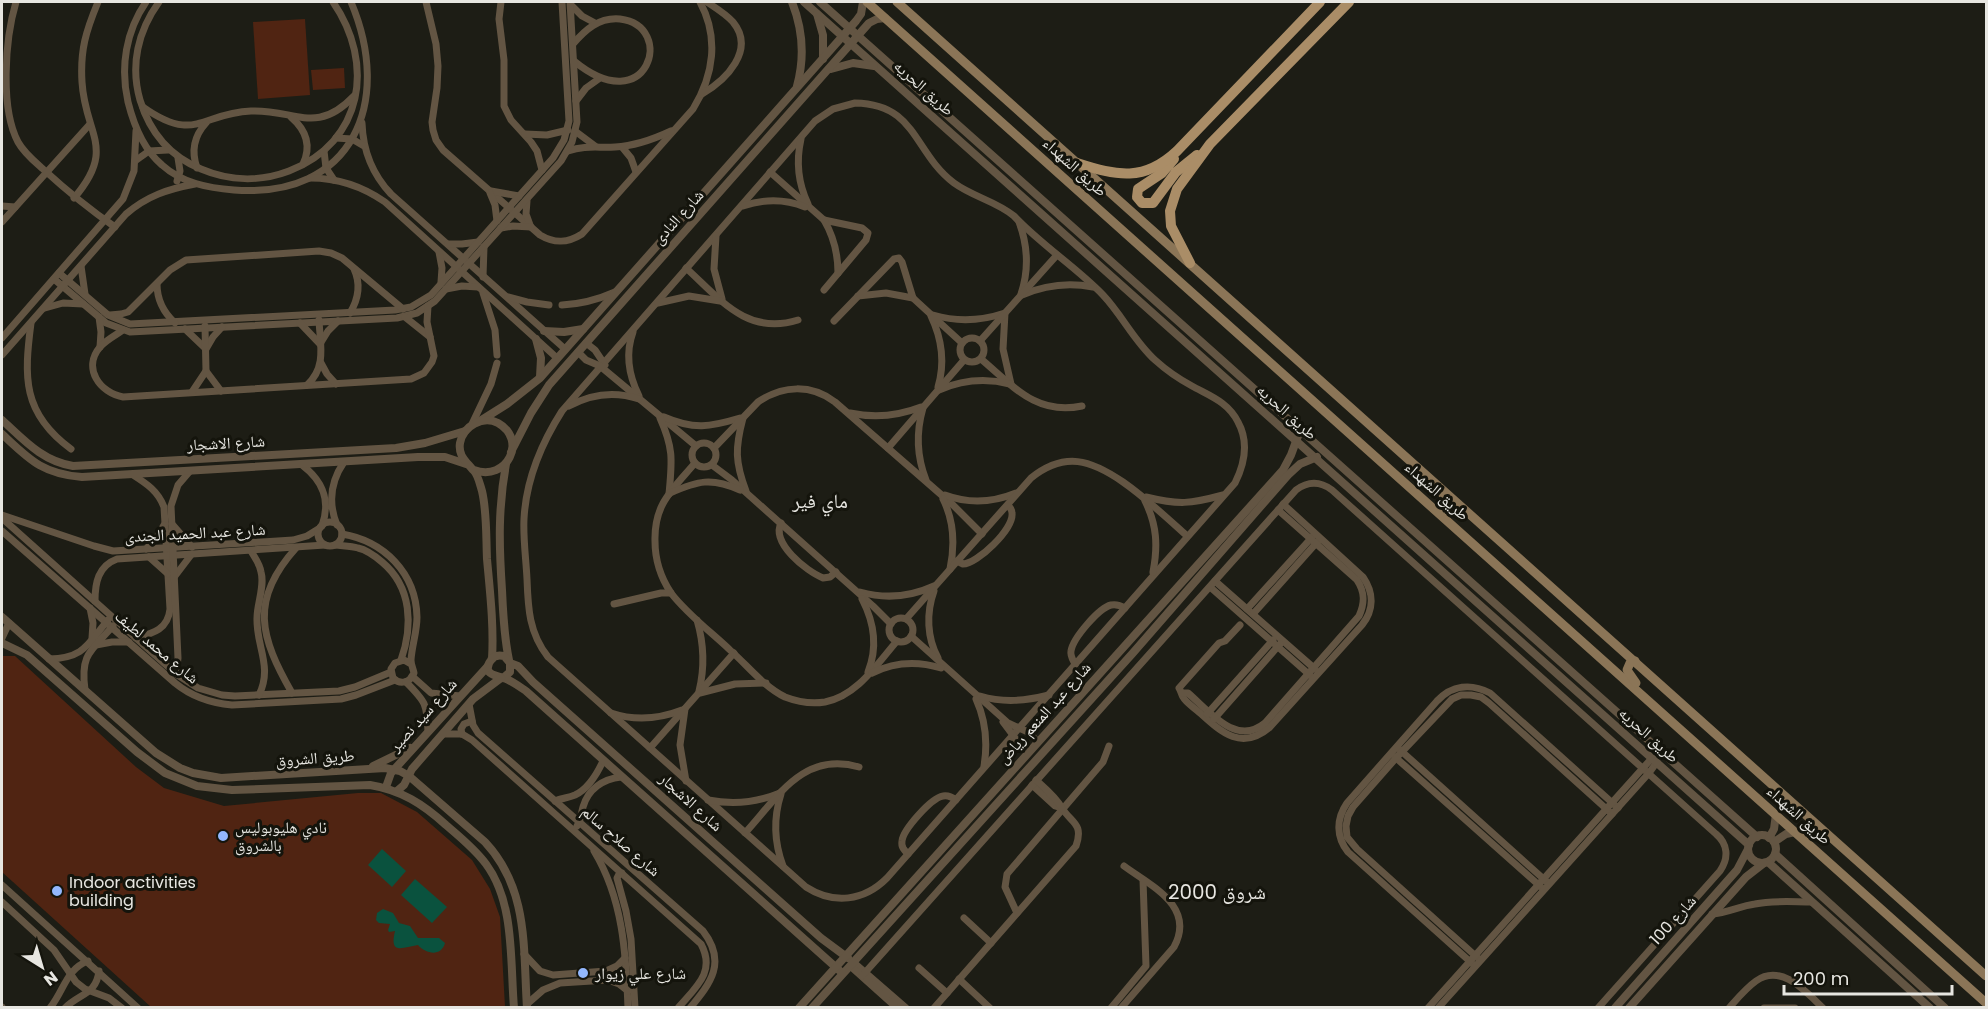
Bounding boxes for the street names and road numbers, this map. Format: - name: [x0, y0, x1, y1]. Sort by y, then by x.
- street label: طريق الحريه: [889, 55, 959, 121]
- street label: طريق الشهداء: [1038, 132, 1112, 202]
- street label: شارع النادى: [647, 184, 709, 250]
- street label: طريق الحريه: [1252, 379, 1322, 445]
- street label: شارع الاشجار: [185, 429, 266, 457]
- street label: طريق الشهداء: [1400, 456, 1474, 526]
- street label: شارع عبد الحميد الجندى: [124, 518, 266, 548]
- street label: شارع محمد لطيف: [110, 605, 204, 689]
- street label: شارع عبد المنعم رياض: [992, 657, 1096, 769]
- street label: شارع سيد نصير: [383, 673, 462, 758]
- street label: طريق الحريه: [1614, 702, 1684, 768]
- street label: طريق الشروق: [275, 744, 355, 772]
- street label: شارع الاشجار: [654, 767, 728, 837]
- street label: طريق الشهداء: [1762, 780, 1836, 850]
- street label: شارع صلاح سالم: [577, 800, 665, 882]
- street label: شارع 100: [1644, 890, 1702, 950]

